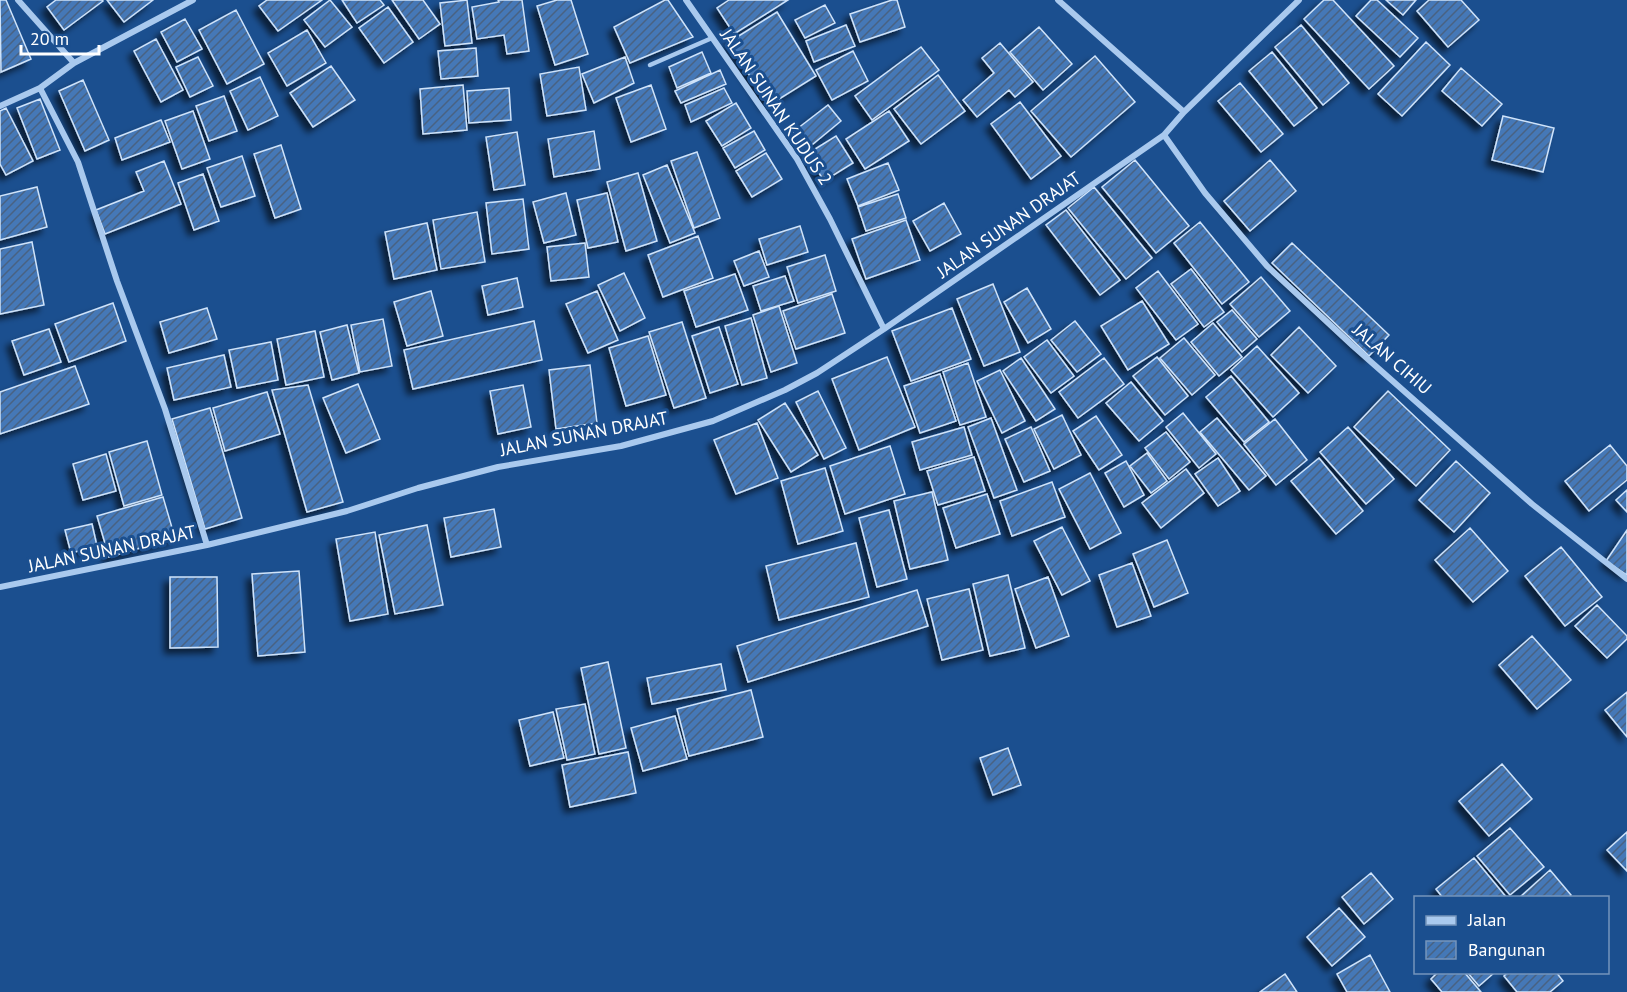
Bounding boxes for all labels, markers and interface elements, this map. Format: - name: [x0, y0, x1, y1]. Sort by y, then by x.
- scale bar: [21, 18, 99, 56]
- street label: JALAN SUNAN KUDUS 2: [715, 23, 837, 189]
- text: 20 m: [30, 27, 69, 50]
- street label: JALAN SUNAN DRAJAT: [931, 166, 1085, 284]
- street label: JALAN CIHIU: [1347, 317, 1437, 399]
- street label: JALAN SUNAN DRAJAT: [497, 406, 670, 461]
- street label: JALAN SUNAN DRAJAT: [25, 520, 198, 578]
- legend: [1414, 896, 1609, 974]
- text: Jalan: [1467, 908, 1506, 931]
- text: Bangunan: [1468, 938, 1545, 961]

